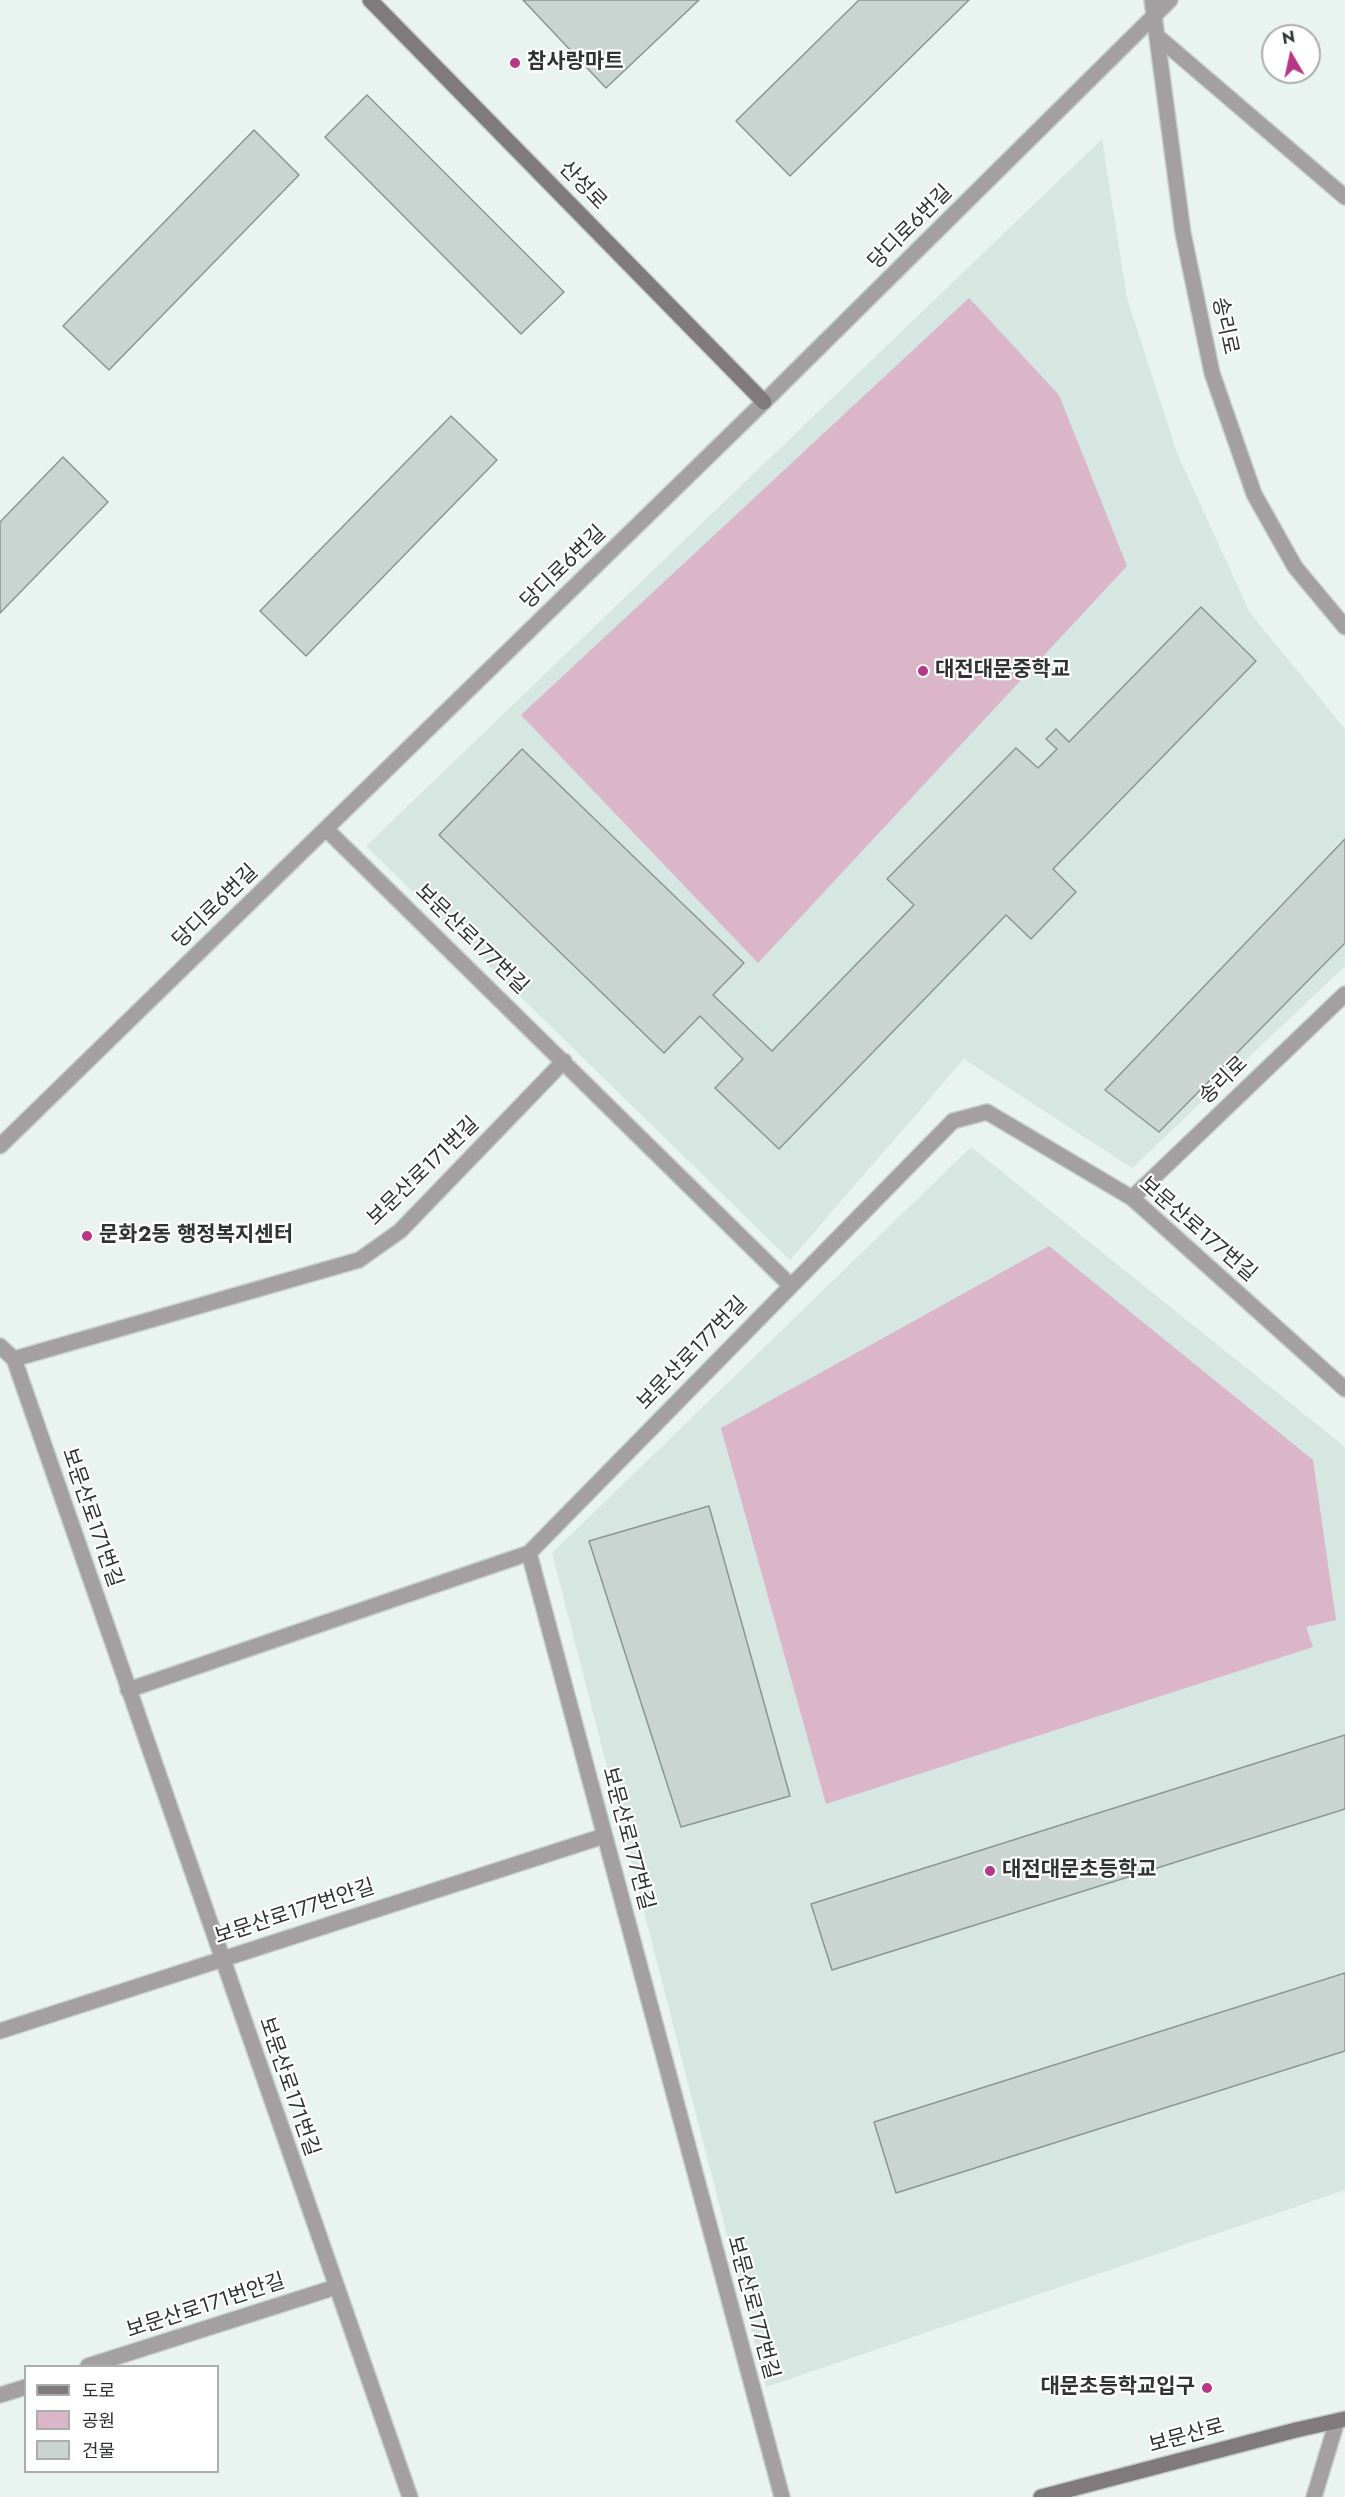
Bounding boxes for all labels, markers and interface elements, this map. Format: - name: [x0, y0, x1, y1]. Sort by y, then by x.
- north arrow: [1261, 24, 1321, 84]
- text: N: [1280, 25, 1296, 50]
- place label: 참사랑마트: [527, 50, 624, 76]
- marker: 참사랑마트: [508, 56, 522, 70]
- street label: 산성로: [553, 156, 611, 216]
- street label: 당디로6번길: [864, 181, 958, 275]
- street label: 송리로: [1206, 295, 1242, 357]
- street label: 당디로6번길: [516, 521, 612, 615]
- place label: 대전대문중학교: [935, 658, 1070, 684]
- marker: 대전대문중학교: [916, 664, 930, 678]
- street label: 당디로6번길: [168, 860, 264, 954]
- street label: 보문산로177번길: [409, 880, 533, 1000]
- street label: 송리로: [1194, 1052, 1254, 1110]
- street label: 보문산로171번길: [363, 1112, 485, 1232]
- street label: 보문산로177번길: [1133, 1172, 1261, 1288]
- place label: 문화2동 행정복지센터: [99, 1223, 293, 1249]
- marker: 문화2동 행정복지센터: [80, 1229, 94, 1243]
- street label: 보문산로177번길: [633, 1292, 753, 1416]
- street label: 보문산로171번길: [55, 1445, 127, 1591]
- street label: 보문산로177번길: [596, 1765, 658, 1913]
- place label: 대전대문초등학교: [1002, 1858, 1157, 1884]
- marker: 대전대문초등학교: [983, 1864, 997, 1878]
- street label: 보문산로177번안길: [212, 1875, 378, 1951]
- street label: 보문산로171번길: [252, 2014, 324, 2160]
- street label: 보문산로177번길: [721, 2234, 783, 2382]
- street label: 보문산로171번안길: [124, 2269, 288, 2345]
- legend: [24, 2365, 219, 2473]
- place label: 대문초등학교입구: [1040, 2375, 1195, 2401]
- text: 도로: [82, 2378, 115, 2404]
- marker: 대문초등학교입구: [1200, 2381, 1214, 2395]
- text: 공원: [82, 2408, 115, 2434]
- street label: 보문산로: [1146, 2415, 1228, 2459]
- text: 건물: [82, 2438, 115, 2464]

